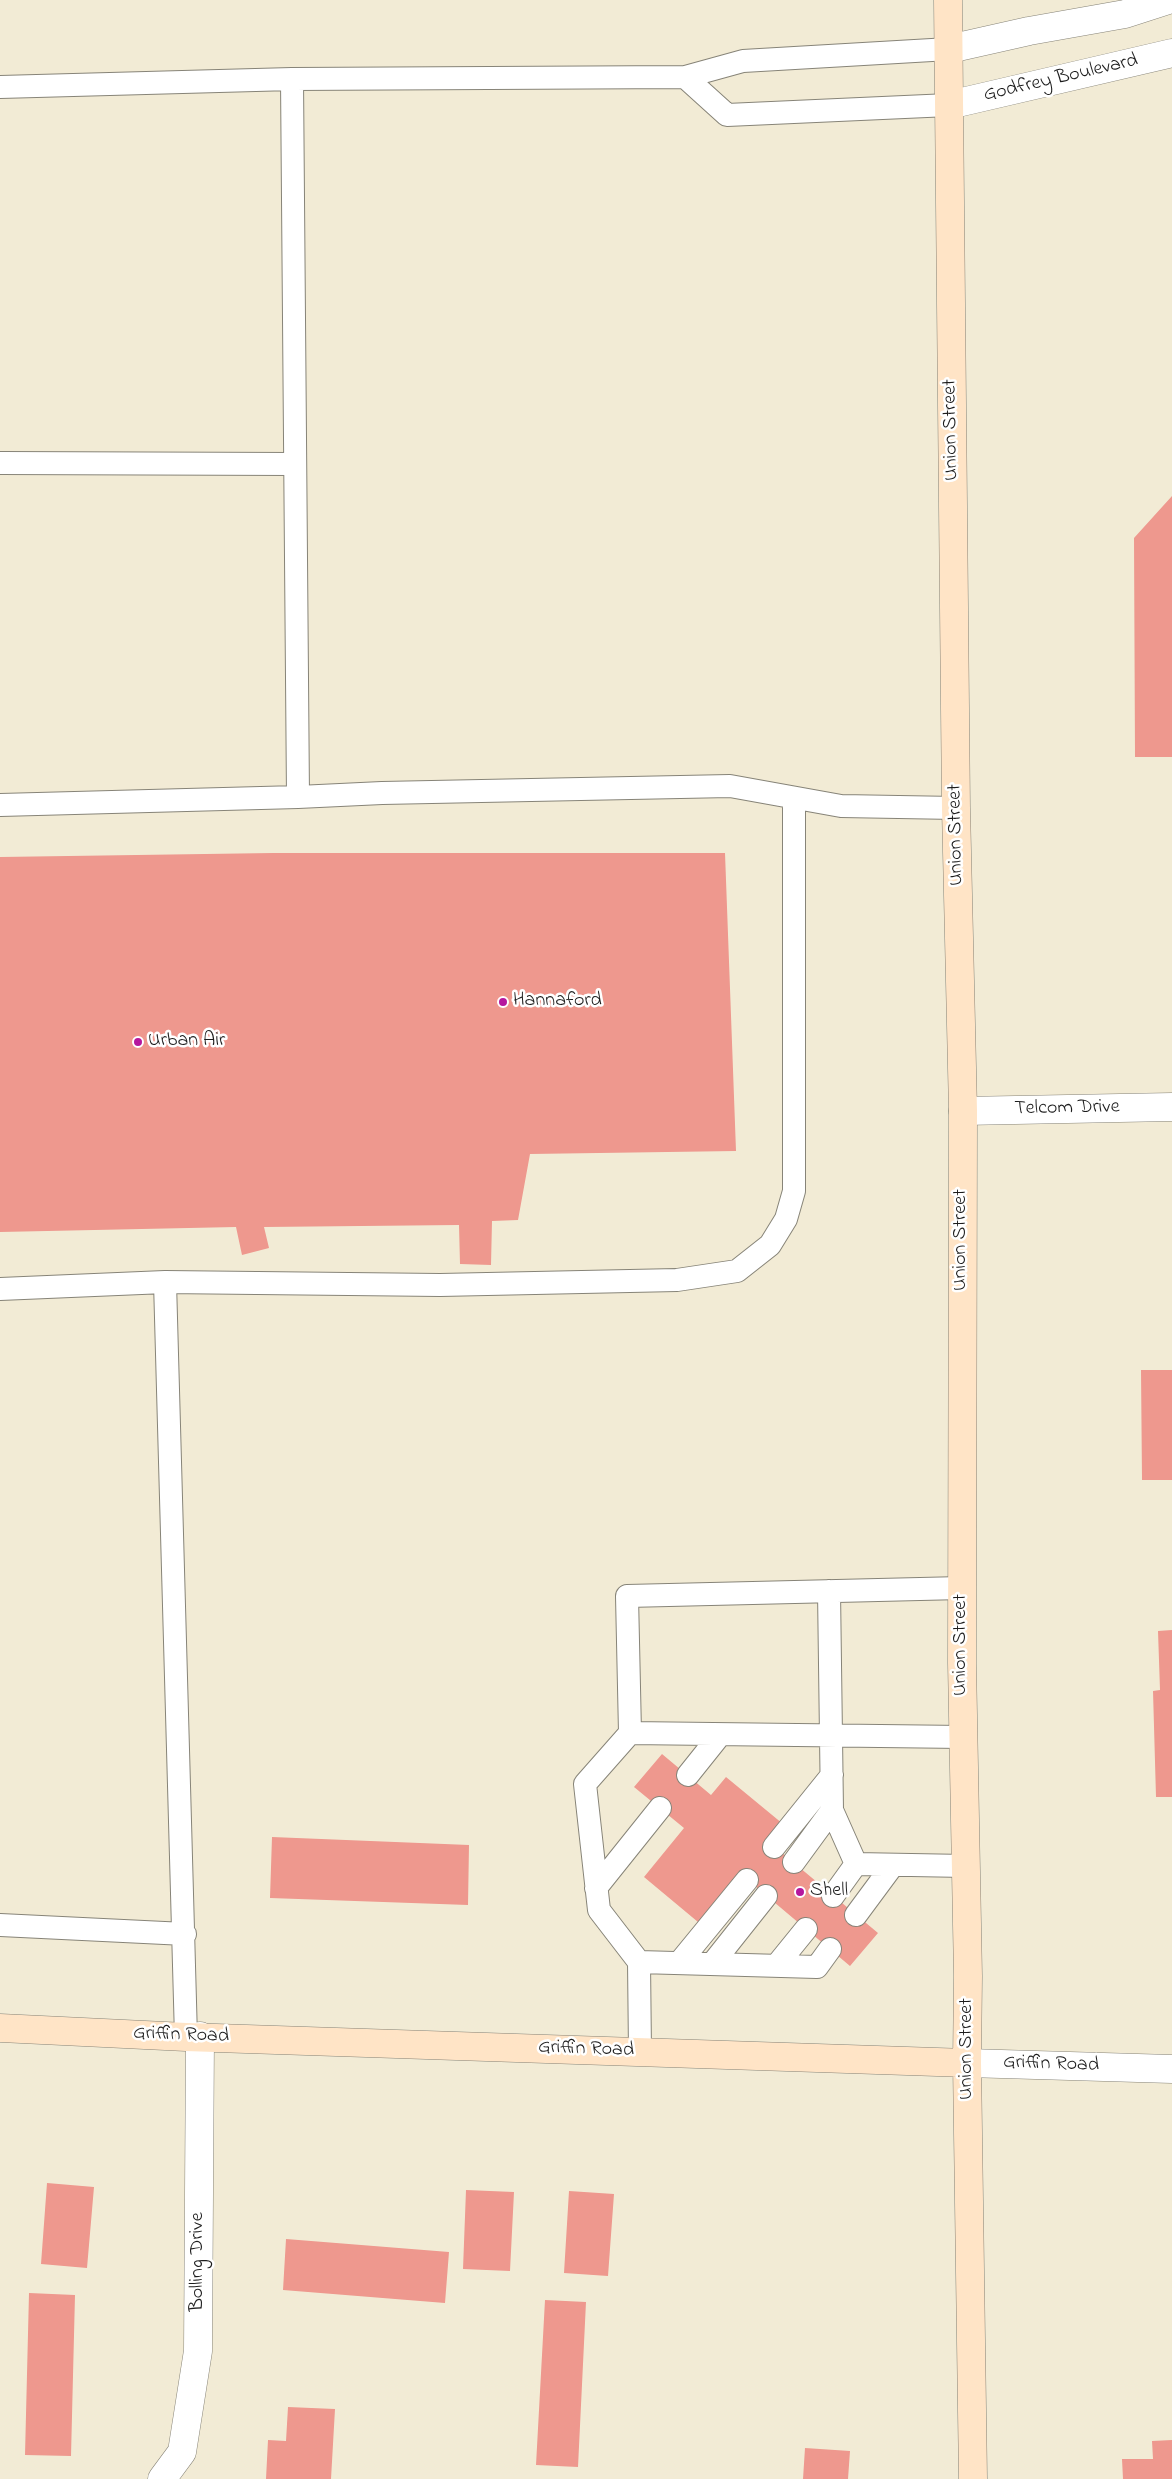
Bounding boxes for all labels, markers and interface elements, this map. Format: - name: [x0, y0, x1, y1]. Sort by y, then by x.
- street label: Godfrey Boulevard: [981, 50, 1141, 108]
- street label: Union Street: [939, 379, 965, 481]
- street label: Union Street: [944, 784, 970, 886]
- place label: Hannaford: [513, 990, 602, 1014]
- marker: Hannaford: [497, 996, 509, 1008]
- place label: Urban Air: [148, 1030, 225, 1054]
- marker: Urban Air: [132, 1036, 144, 1048]
- street label: Telcom Drive: [1014, 1096, 1120, 1122]
- street label: Union Street: [950, 1189, 974, 1291]
- street label: Union Street: [950, 1594, 974, 1696]
- place label: Shell: [810, 1880, 848, 1904]
- marker: Shell: [794, 1886, 806, 1898]
- street label: Union Street: [956, 1998, 980, 2100]
- street label: Griffin Road: [133, 2022, 229, 2050]
- street label: Griffin Road: [538, 2036, 634, 2064]
- street label: Griffin Road: [1003, 2051, 1099, 2079]
- street label: Bolling Drive: [187, 2212, 211, 2312]

